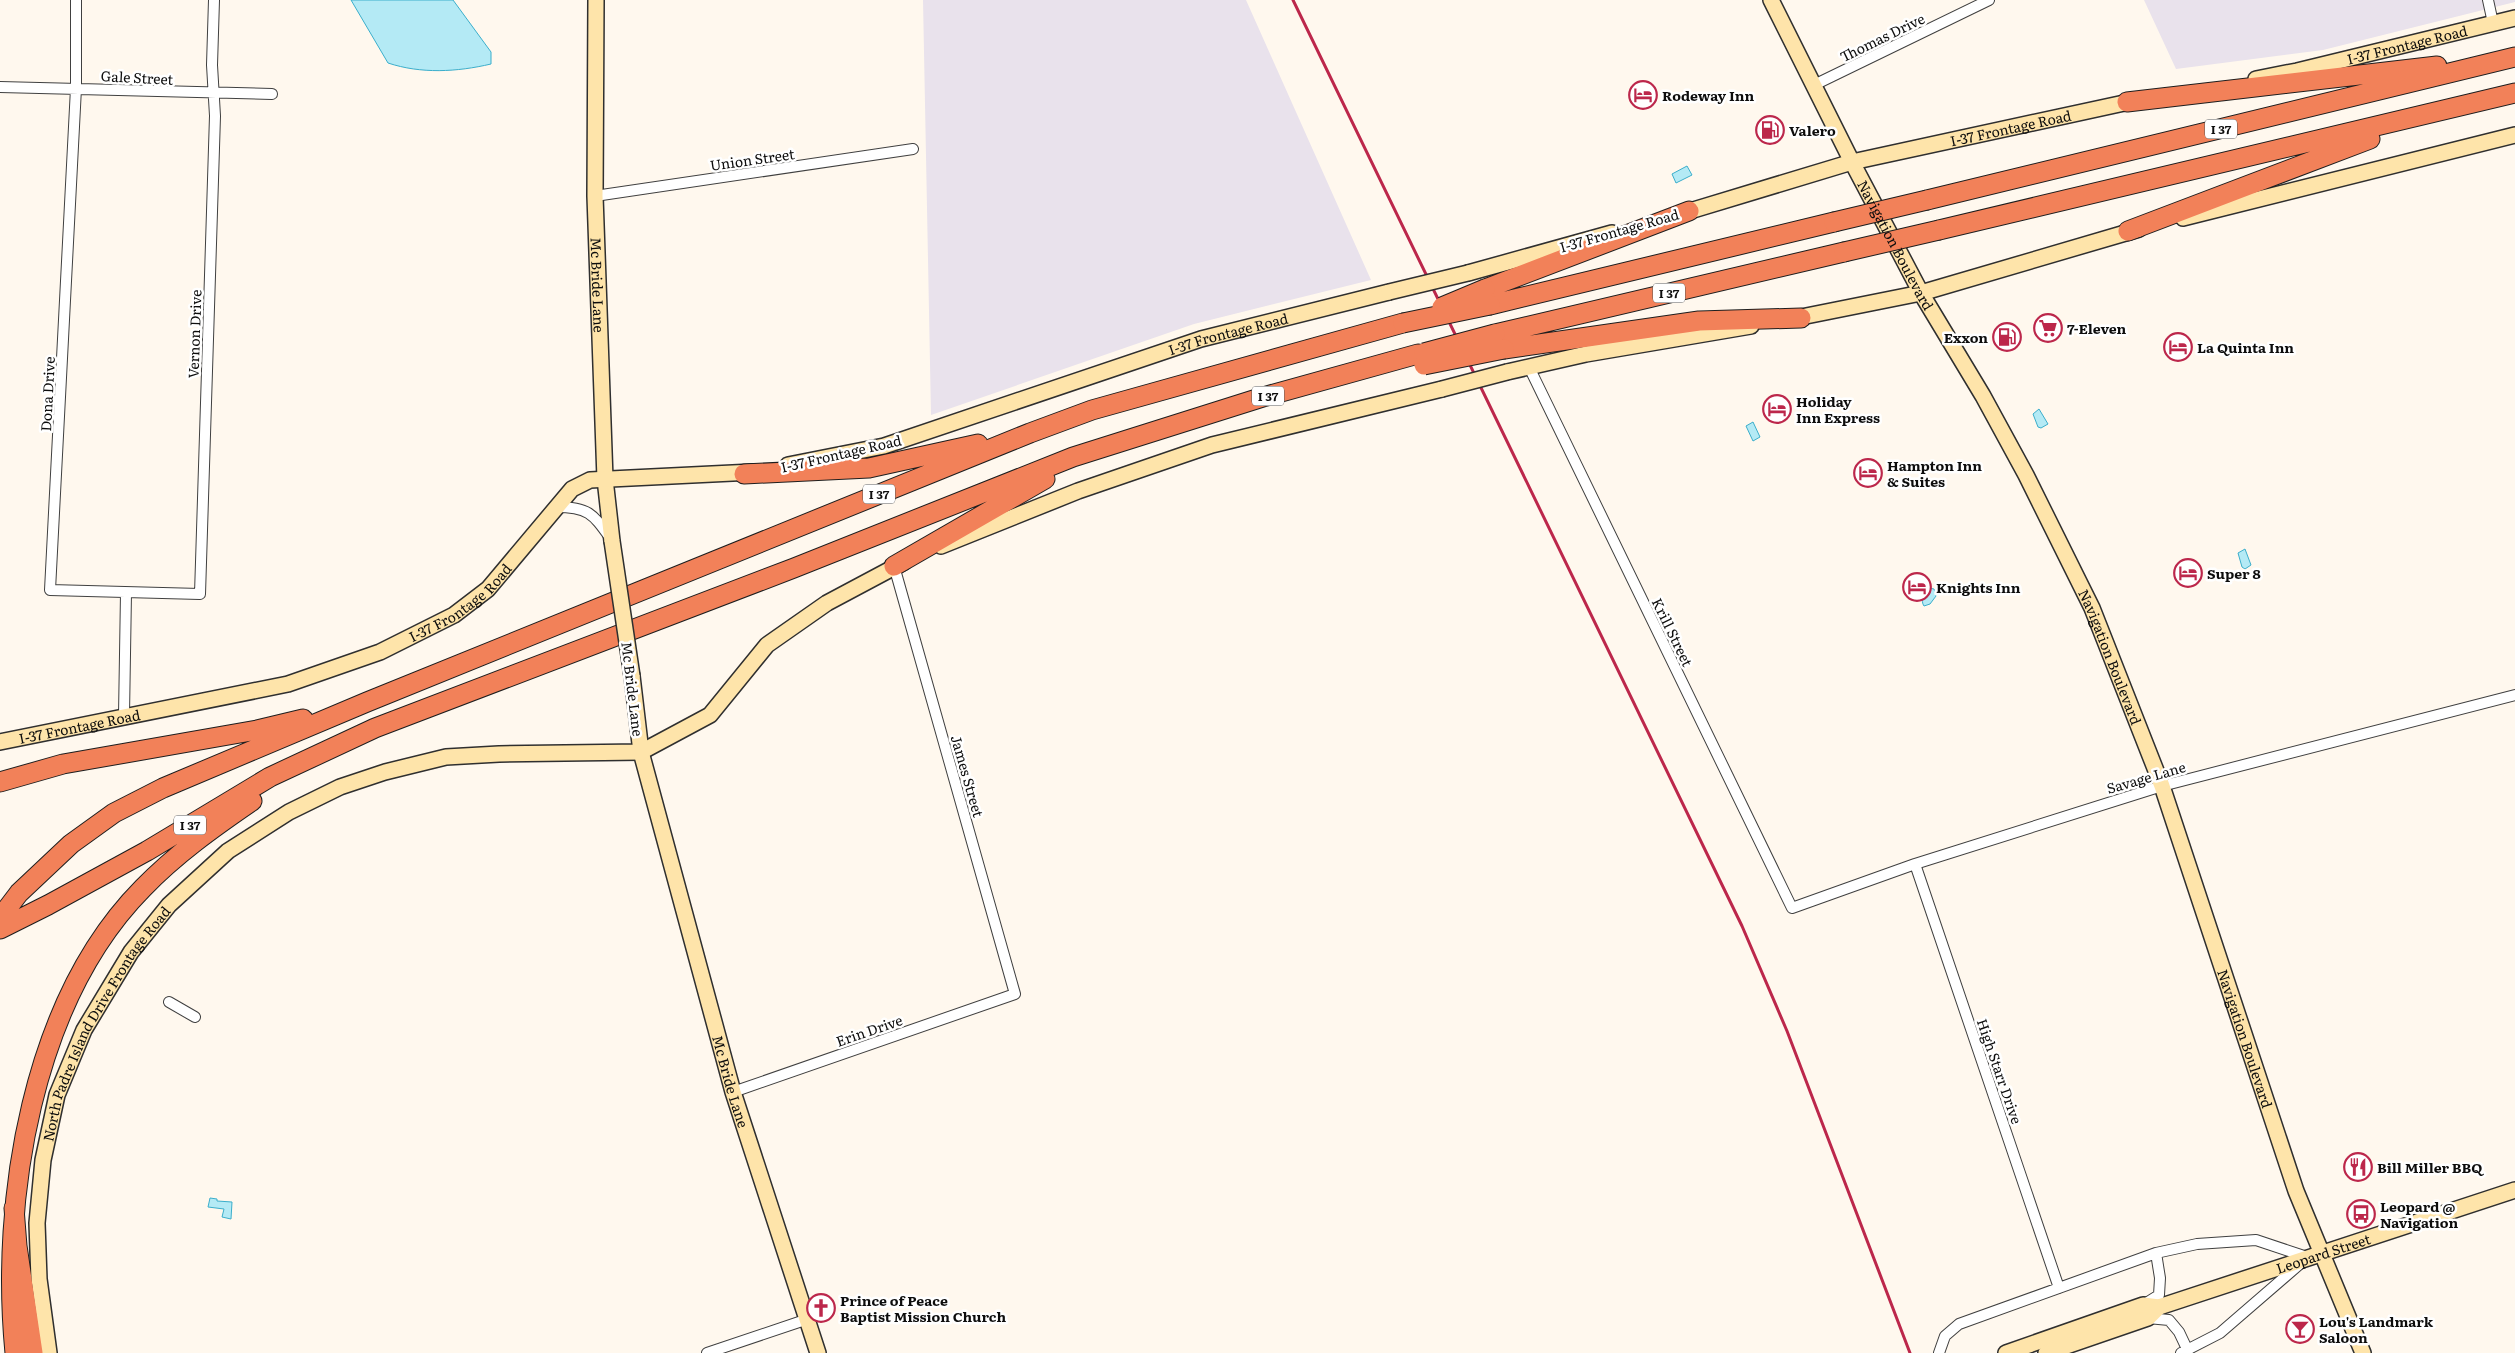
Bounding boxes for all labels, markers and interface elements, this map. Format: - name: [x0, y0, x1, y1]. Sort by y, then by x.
- street label: Thomas Drive: [1836, 8, 1928, 66]
- street label: I-37 Frontage Road: [2345, 20, 2470, 69]
- street label: Gale Street: [100, 65, 174, 89]
- hotel icon: Rodeway Inn: [1628, 80, 1658, 110]
- place label: Rodeway Inn: [1662, 85, 1754, 105]
- street label: I-37 Frontage Road: [1948, 105, 2073, 150]
- fuel station icon: Valero: [1755, 115, 1785, 145]
- place label: Valero: [1789, 120, 1836, 140]
- road number: I 37: [2205, 120, 2237, 138]
- street label: Union Street: [708, 143, 796, 175]
- street label: Navigation Boulevard: [1853, 176, 1939, 314]
- street label: I-37 Frontage Road: [1557, 203, 1681, 257]
- street label: Mc Bride Lane: [586, 237, 610, 333]
- road number: I 37: [1653, 284, 1685, 302]
- street label: Vernon Drive: [182, 289, 206, 379]
- street label: I-37 Frontage Road: [1165, 308, 1290, 359]
- supermarket icon: 7-Eleven: [2033, 313, 2063, 343]
- place label: 7-Eleven: [2067, 318, 2127, 338]
- fuel station icon: Exxon: [1992, 322, 2022, 352]
- place label: Exxon: [1944, 327, 1988, 347]
- hotel icon: La Quinta Inn: [2163, 332, 2193, 362]
- place label: La Quinta Inn: [2197, 337, 2294, 357]
- street label: Dona Drive: [35, 356, 59, 432]
- road number: I 37: [1252, 386, 1284, 406]
- place label: Holiday Inn Express: [1796, 391, 1880, 427]
- hotel icon: Holiday Inn Express: [1762, 394, 1792, 424]
- street label: I-37 Frontage Road: [779, 429, 904, 477]
- place label: Hampton Inn & Suites: [1887, 455, 1982, 491]
- hotel icon: Hampton Inn & Suites: [1853, 458, 1883, 488]
- road number: I 37: [863, 484, 895, 504]
- hotel icon: Super 8: [2173, 558, 2203, 588]
- street label: I-37 Frontage Road: [405, 559, 516, 646]
- place label: Super 8: [2207, 563, 2261, 583]
- hotel icon: Knights Inn: [1902, 572, 1932, 602]
- place label: Knights Inn: [1936, 577, 2021, 597]
- street label: Navigation Boulevard: [2074, 585, 2147, 728]
- street label: Krill Street: [1648, 594, 1698, 670]
- street label: Mc Bride Lane: [617, 640, 649, 738]
- street label: I-37 Frontage Road: [17, 704, 142, 748]
- street label: James Street: [947, 733, 989, 820]
- street label: Savage Lane: [2104, 756, 2188, 798]
- road number: I 37: [174, 816, 206, 834]
- street label: North Padre Island Drive Frontage Road: [37, 901, 175, 1143]
- street label: Navigation Boulevard: [2213, 967, 2278, 1111]
- street label: Erin Drive: [833, 1009, 905, 1051]
- street label: High Starr Drive: [1973, 1016, 2027, 1126]
- street label: Mc Bride Lane: [708, 1033, 754, 1130]
- restaurant icon: Bill Miller BBQ: [2343, 1152, 2373, 1182]
- place label: Bill Miller BBQ: [2377, 1157, 2484, 1177]
- place label: Leopard @ Navigation: [2380, 1196, 2458, 1232]
- bus stop icon: Leopard @ Navigation: [2346, 1199, 2376, 1229]
- street label: Leopard Street: [2273, 1228, 2373, 1278]
- place label: Prince of Peace Baptist Mission Church: [840, 1290, 1006, 1326]
- church icon: Prince of Peace Baptist Mission Church: [806, 1293, 836, 1323]
- place label: Lou's Landmark Saloon: [2319, 1311, 2434, 1347]
- bar icon: Lou's Landmark Saloon: [2285, 1314, 2315, 1344]

